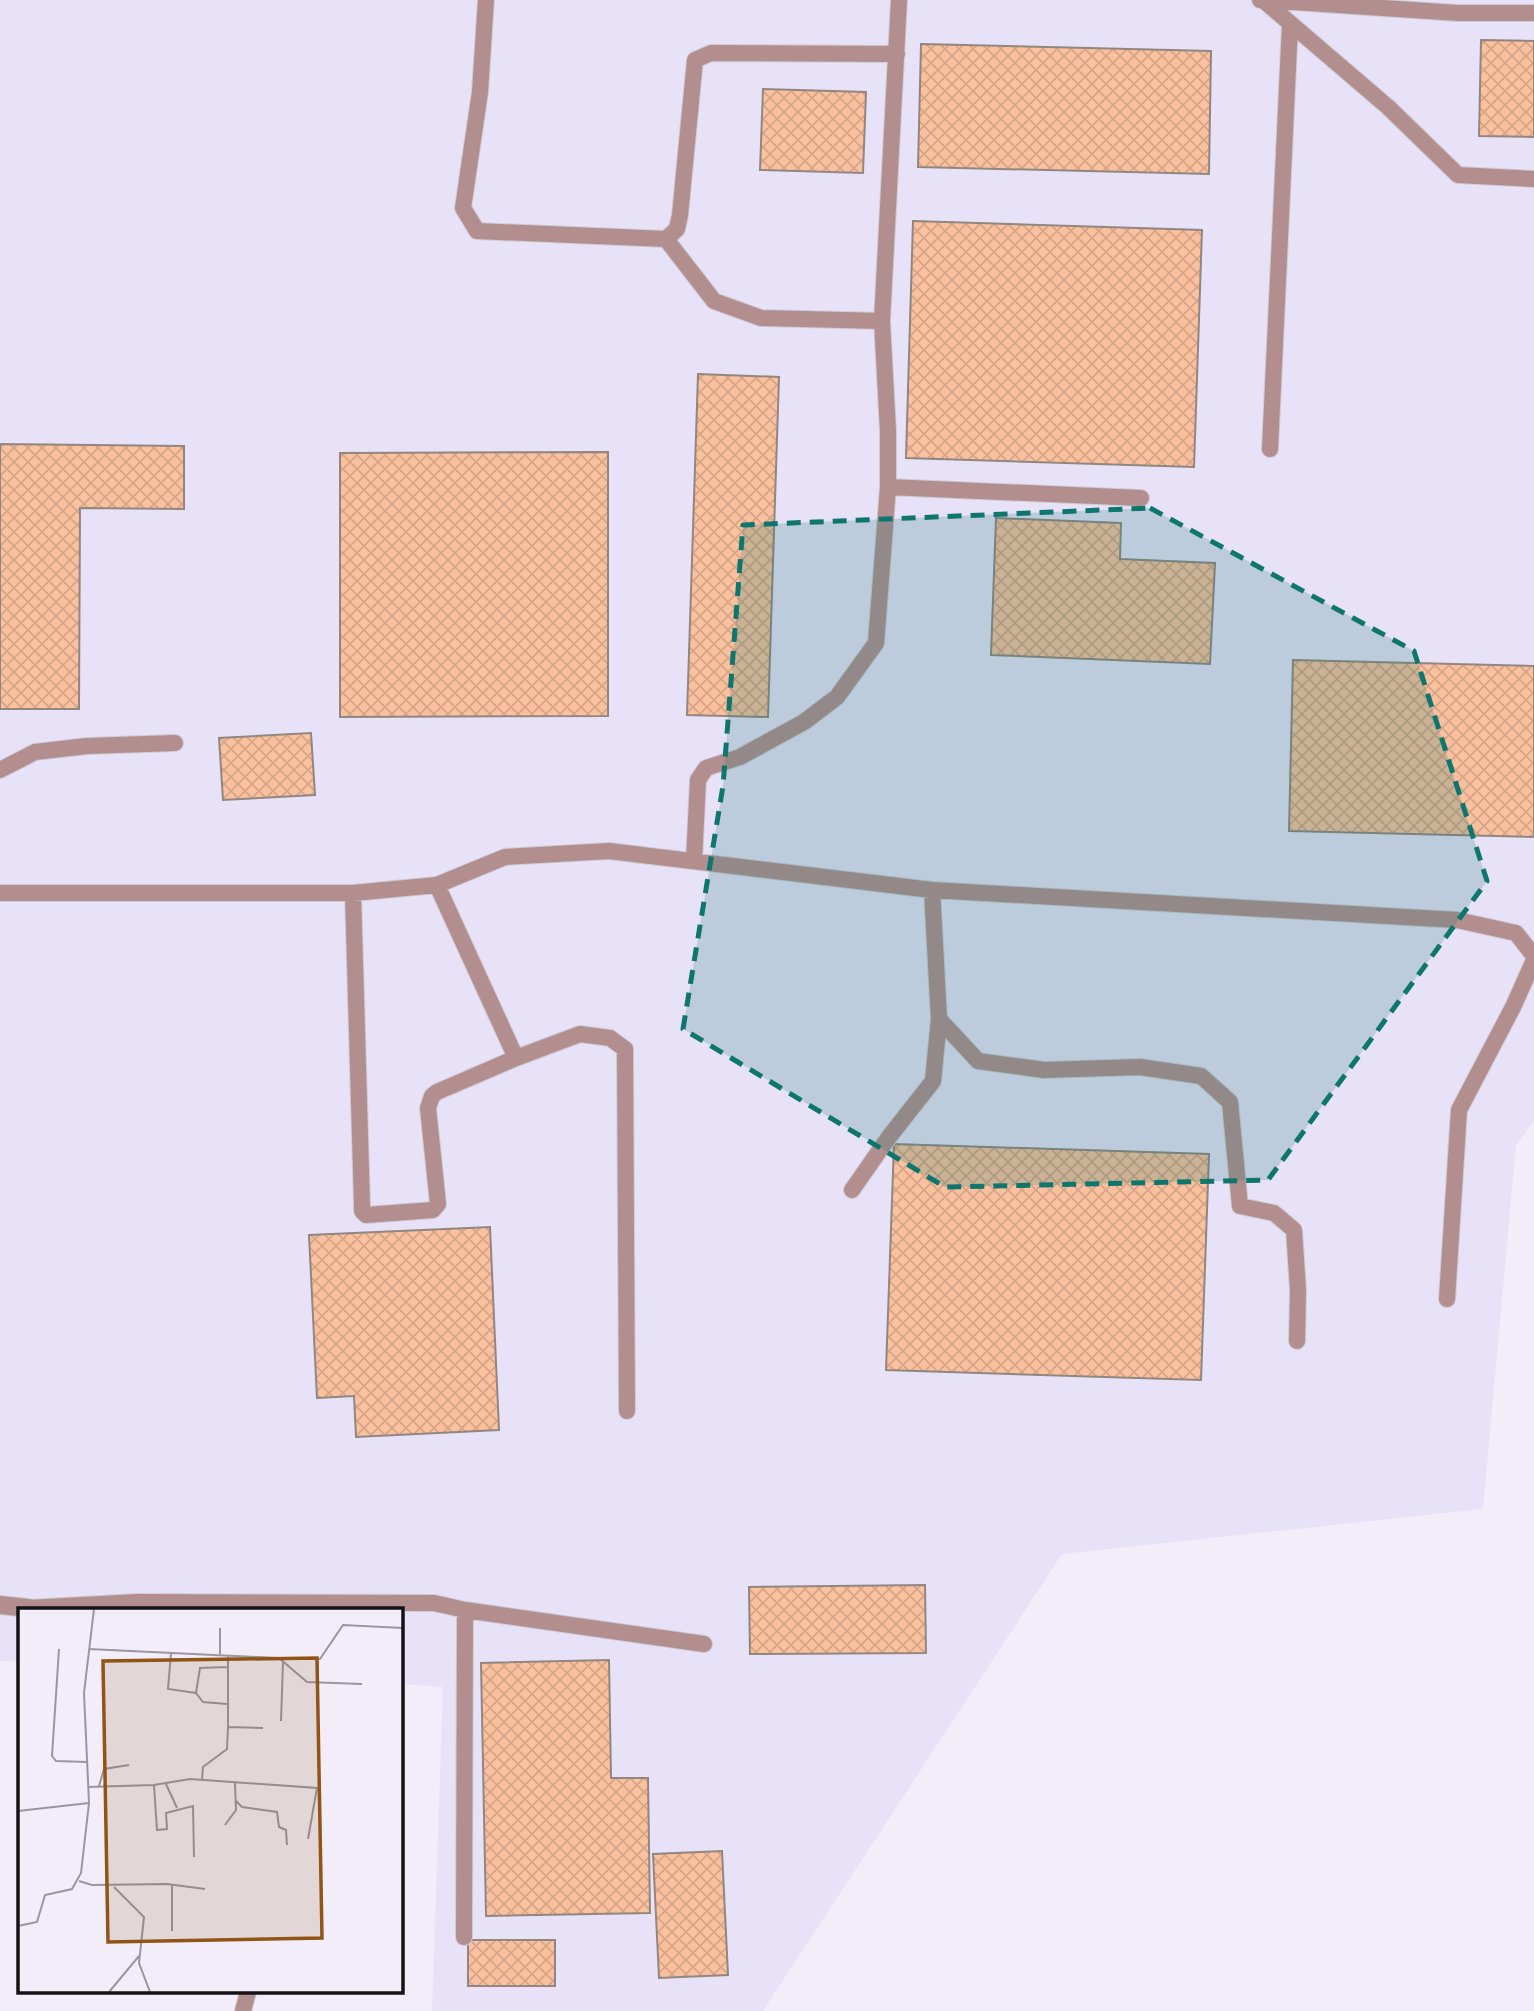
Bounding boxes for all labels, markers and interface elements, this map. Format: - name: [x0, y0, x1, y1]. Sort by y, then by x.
- inset map: [18, 1608, 402, 1994]

